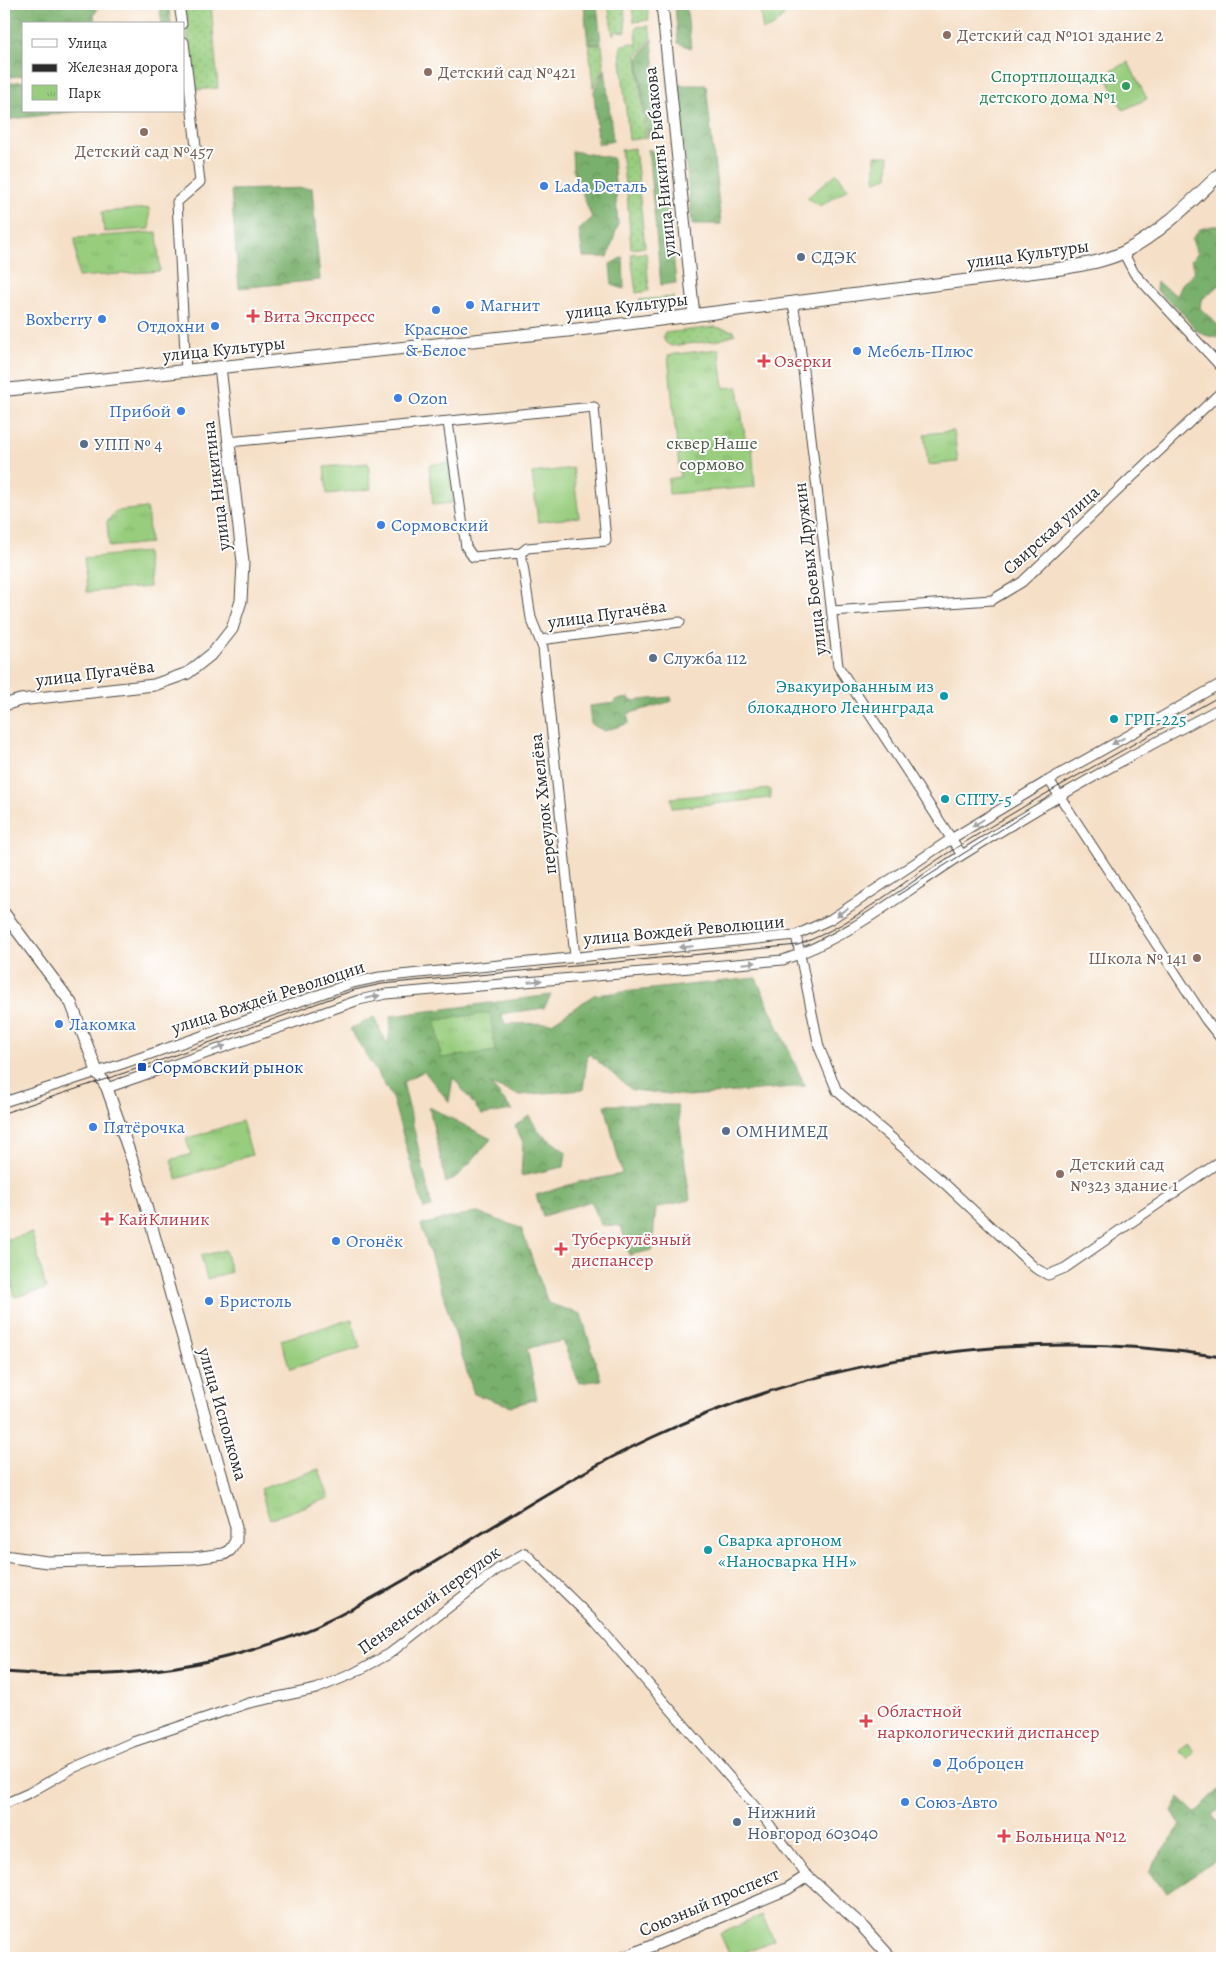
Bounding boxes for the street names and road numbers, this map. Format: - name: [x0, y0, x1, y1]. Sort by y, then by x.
- street label: улица Никиты Рыбакова: [638, 65, 682, 259]
- street label: улица Культуры: [964, 234, 1091, 275]
- street label: улица Культуры: [563, 287, 690, 326]
- street label: улица Культуры: [161, 331, 286, 367]
- street label: улица Никитина: [196, 419, 236, 553]
- street label: Свирская улица: [997, 480, 1105, 580]
- street label: улица Боевых Дружин: [787, 481, 833, 658]
- street label: улица Пугачёва: [545, 594, 668, 634]
- street label: улица Пугачёва: [33, 654, 156, 692]
- street label: переулок Хмелёва: [524, 732, 562, 876]
- street label: улица Вождей Революции: [581, 909, 786, 951]
- street label: улица Вождей Революции: [167, 954, 368, 1040]
- street label: улица Исполкома: [192, 1344, 254, 1484]
- street label: Пензенский переулок: [353, 1540, 505, 1660]
- street label: Союзный проспект: [635, 1862, 783, 1942]

